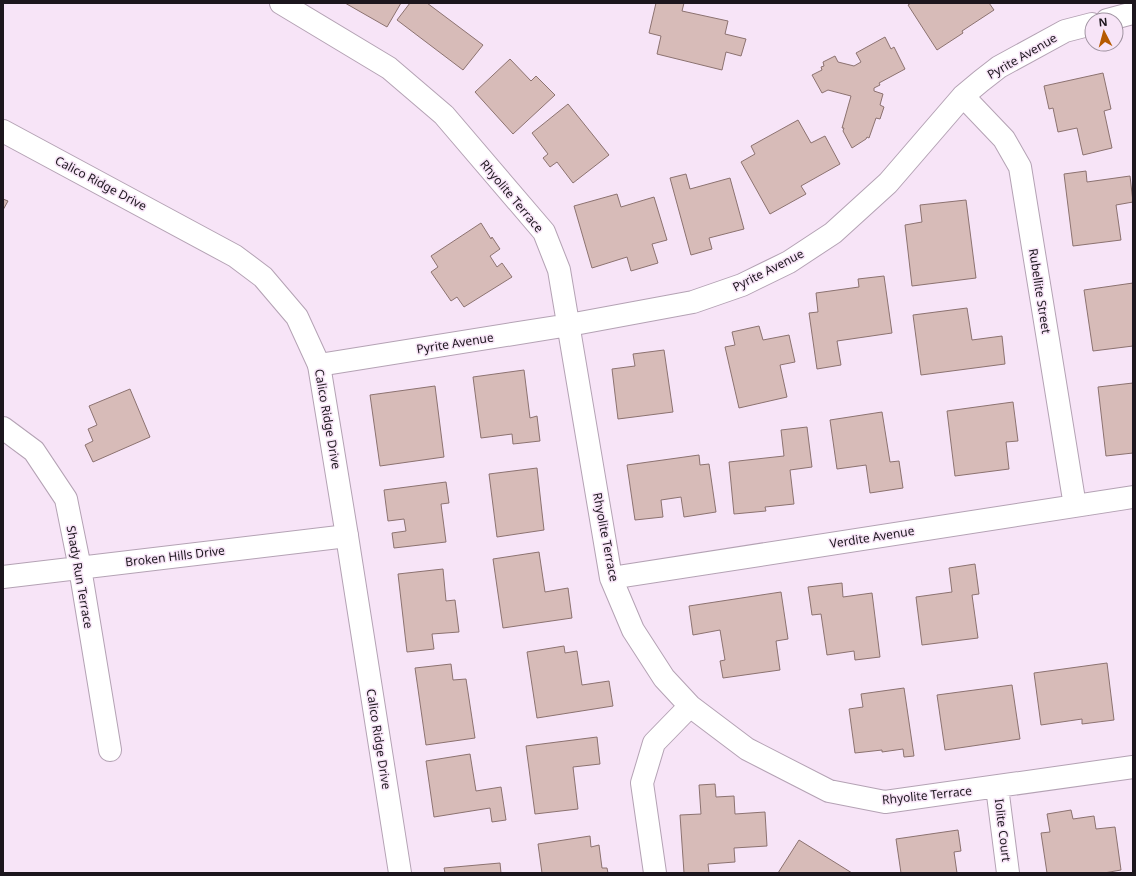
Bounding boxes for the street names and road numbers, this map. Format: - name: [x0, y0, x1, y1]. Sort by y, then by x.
- street label: Pyrite Avenue: [984, 29, 1060, 83]
- street label: Calico Ridge Drive: [52, 152, 150, 214]
- street label: Rhyolite Terrace: [476, 156, 548, 236]
- street label: Pyrite Avenue: [729, 245, 807, 295]
- street label: Rubellite Street: [1025, 247, 1055, 335]
- street label: Pyrite Avenue: [415, 328, 495, 357]
- street label: Calico Ridge Drive: [311, 368, 345, 471]
- street label: Rhyolite Terrace: [589, 491, 623, 583]
- street label: Verdite Avenue: [829, 522, 916, 552]
- street label: Shady Run Terrace: [63, 524, 97, 630]
- street label: Broken Hills Drive: [124, 541, 226, 571]
- street label: Calico Ridge Drive: [363, 688, 395, 791]
- street label: Rhyolite Terrace: [881, 782, 973, 808]
- street label: Iolite Court: [991, 798, 1015, 863]

